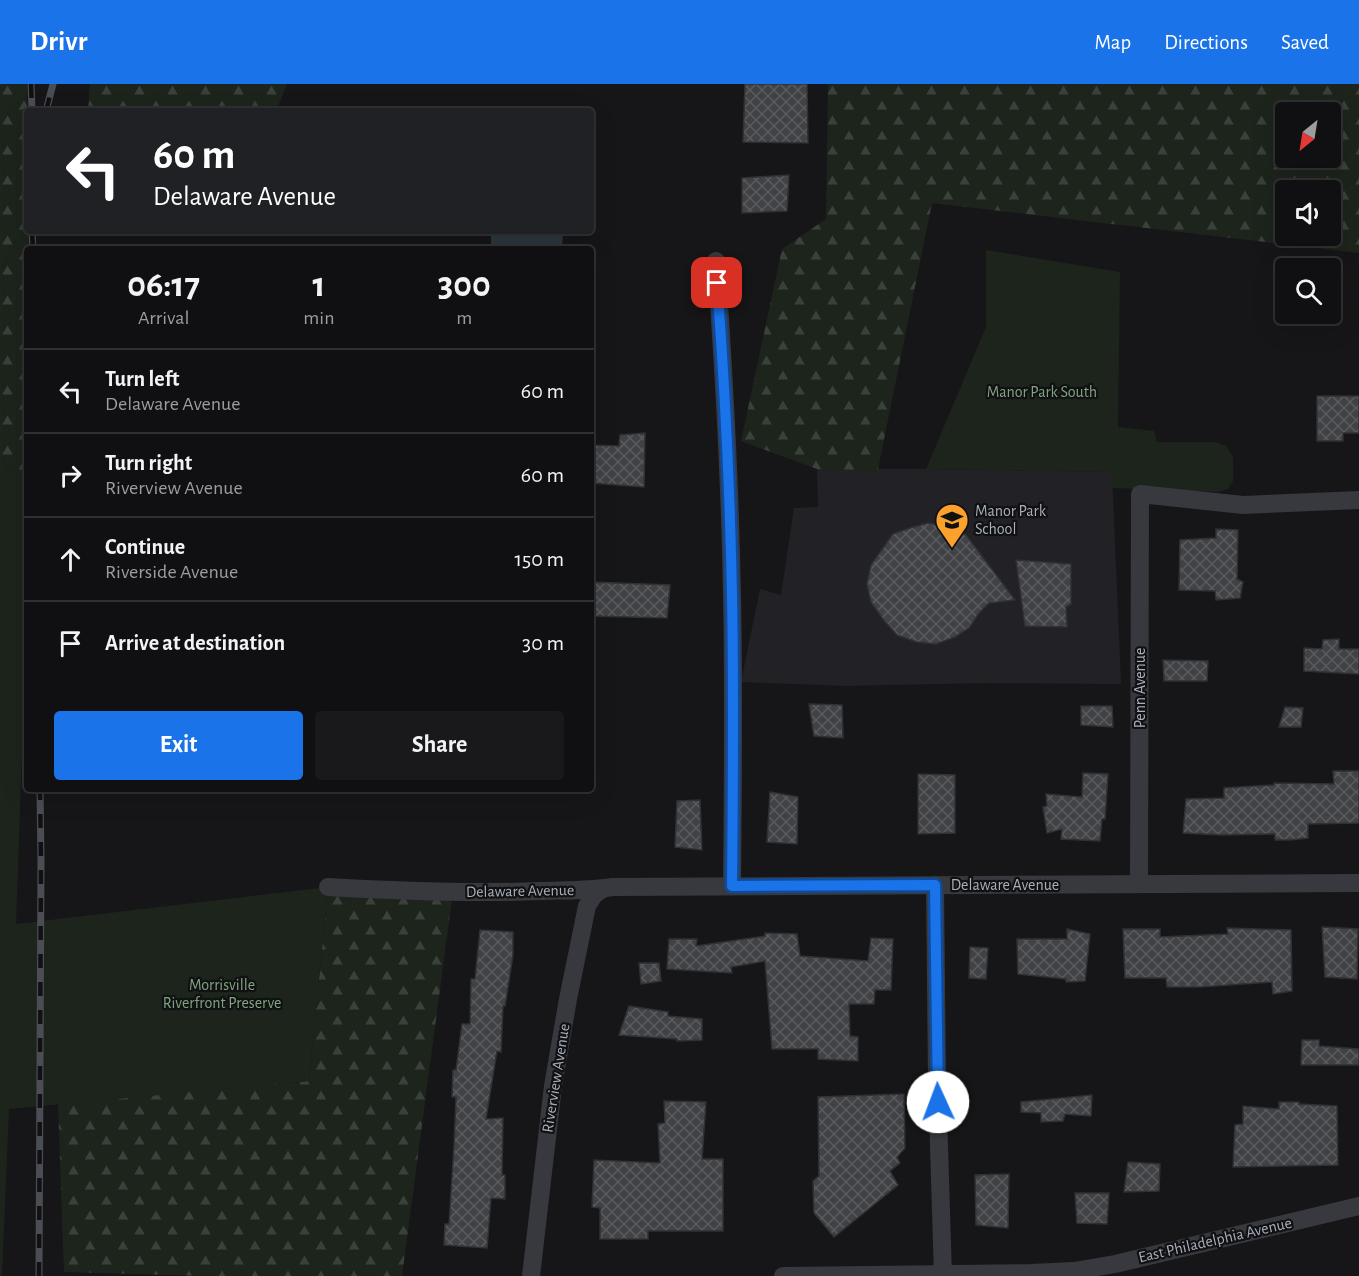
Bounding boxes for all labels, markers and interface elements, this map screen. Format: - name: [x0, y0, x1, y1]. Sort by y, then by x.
- text: Drivr: [30, 28, 87, 56]
- text: Map: [1095, 32, 1131, 53]
- text: Directions: [1164, 32, 1248, 53]
- text: Saved: [1281, 32, 1329, 53]
- north arrow: [1275, 102, 1341, 168]
- map controls: [1275, 102, 1341, 324]
- icon: left: [54, 132, 132, 210]
- text: 60 m: [153, 134, 235, 176]
- button: sound: [1275, 180, 1341, 246]
- text: Delaware Avenue: [153, 183, 336, 210]
- pin: [691, 257, 742, 308]
- button: search: [1275, 258, 1341, 324]
- icon: arrive: [700, 266, 733, 299]
- text: 06:17: [127, 267, 200, 303]
- text: 1: [312, 267, 325, 303]
- text: 300: [438, 267, 491, 303]
- text: Arrival: [138, 308, 189, 328]
- text: min: [303, 308, 335, 328]
- text: m: [456, 308, 472, 328]
- text: Turn left: [105, 368, 179, 390]
- icon: left: [54, 375, 87, 408]
- text: 60 m: [521, 380, 564, 402]
- park label: Manor Park South: [987, 384, 1097, 400]
- text: Delaware Avenue: [105, 394, 241, 414]
- text: Turn right: [105, 452, 192, 474]
- icon: right: [54, 459, 87, 492]
- text: 60 m: [521, 464, 564, 486]
- text: Riverview Avenue: [105, 478, 243, 498]
- school or university icon: Manor Park School: [934, 502, 970, 549]
- place label: Manor Park School: [975, 503, 1047, 537]
- text: Continue: [105, 536, 185, 558]
- icon: ahead: [54, 543, 87, 576]
- text: 150 m: [514, 548, 564, 570]
- text: Riverside Avenue: [105, 562, 238, 582]
- icon: arrive: [54, 627, 87, 660]
- text: Arrive at destination: [105, 632, 285, 654]
- text: 30 m: [522, 632, 564, 654]
- street label: Penn Avenue: [1132, 648, 1148, 728]
- button: Exit: [54, 711, 303, 780]
- button: Share: [315, 711, 564, 780]
- street label: Delaware Avenue: [951, 877, 1059, 893]
- street label: Delaware Avenue: [466, 882, 574, 900]
- park label: Morrisville Riverfront Preserve: [163, 977, 281, 1011]
- street label: Riverview Avenue: [539, 1022, 573, 1134]
- position arrow: [906, 1070, 970, 1134]
- street label: East Philadelphia Avenue: [1137, 1215, 1293, 1265]

